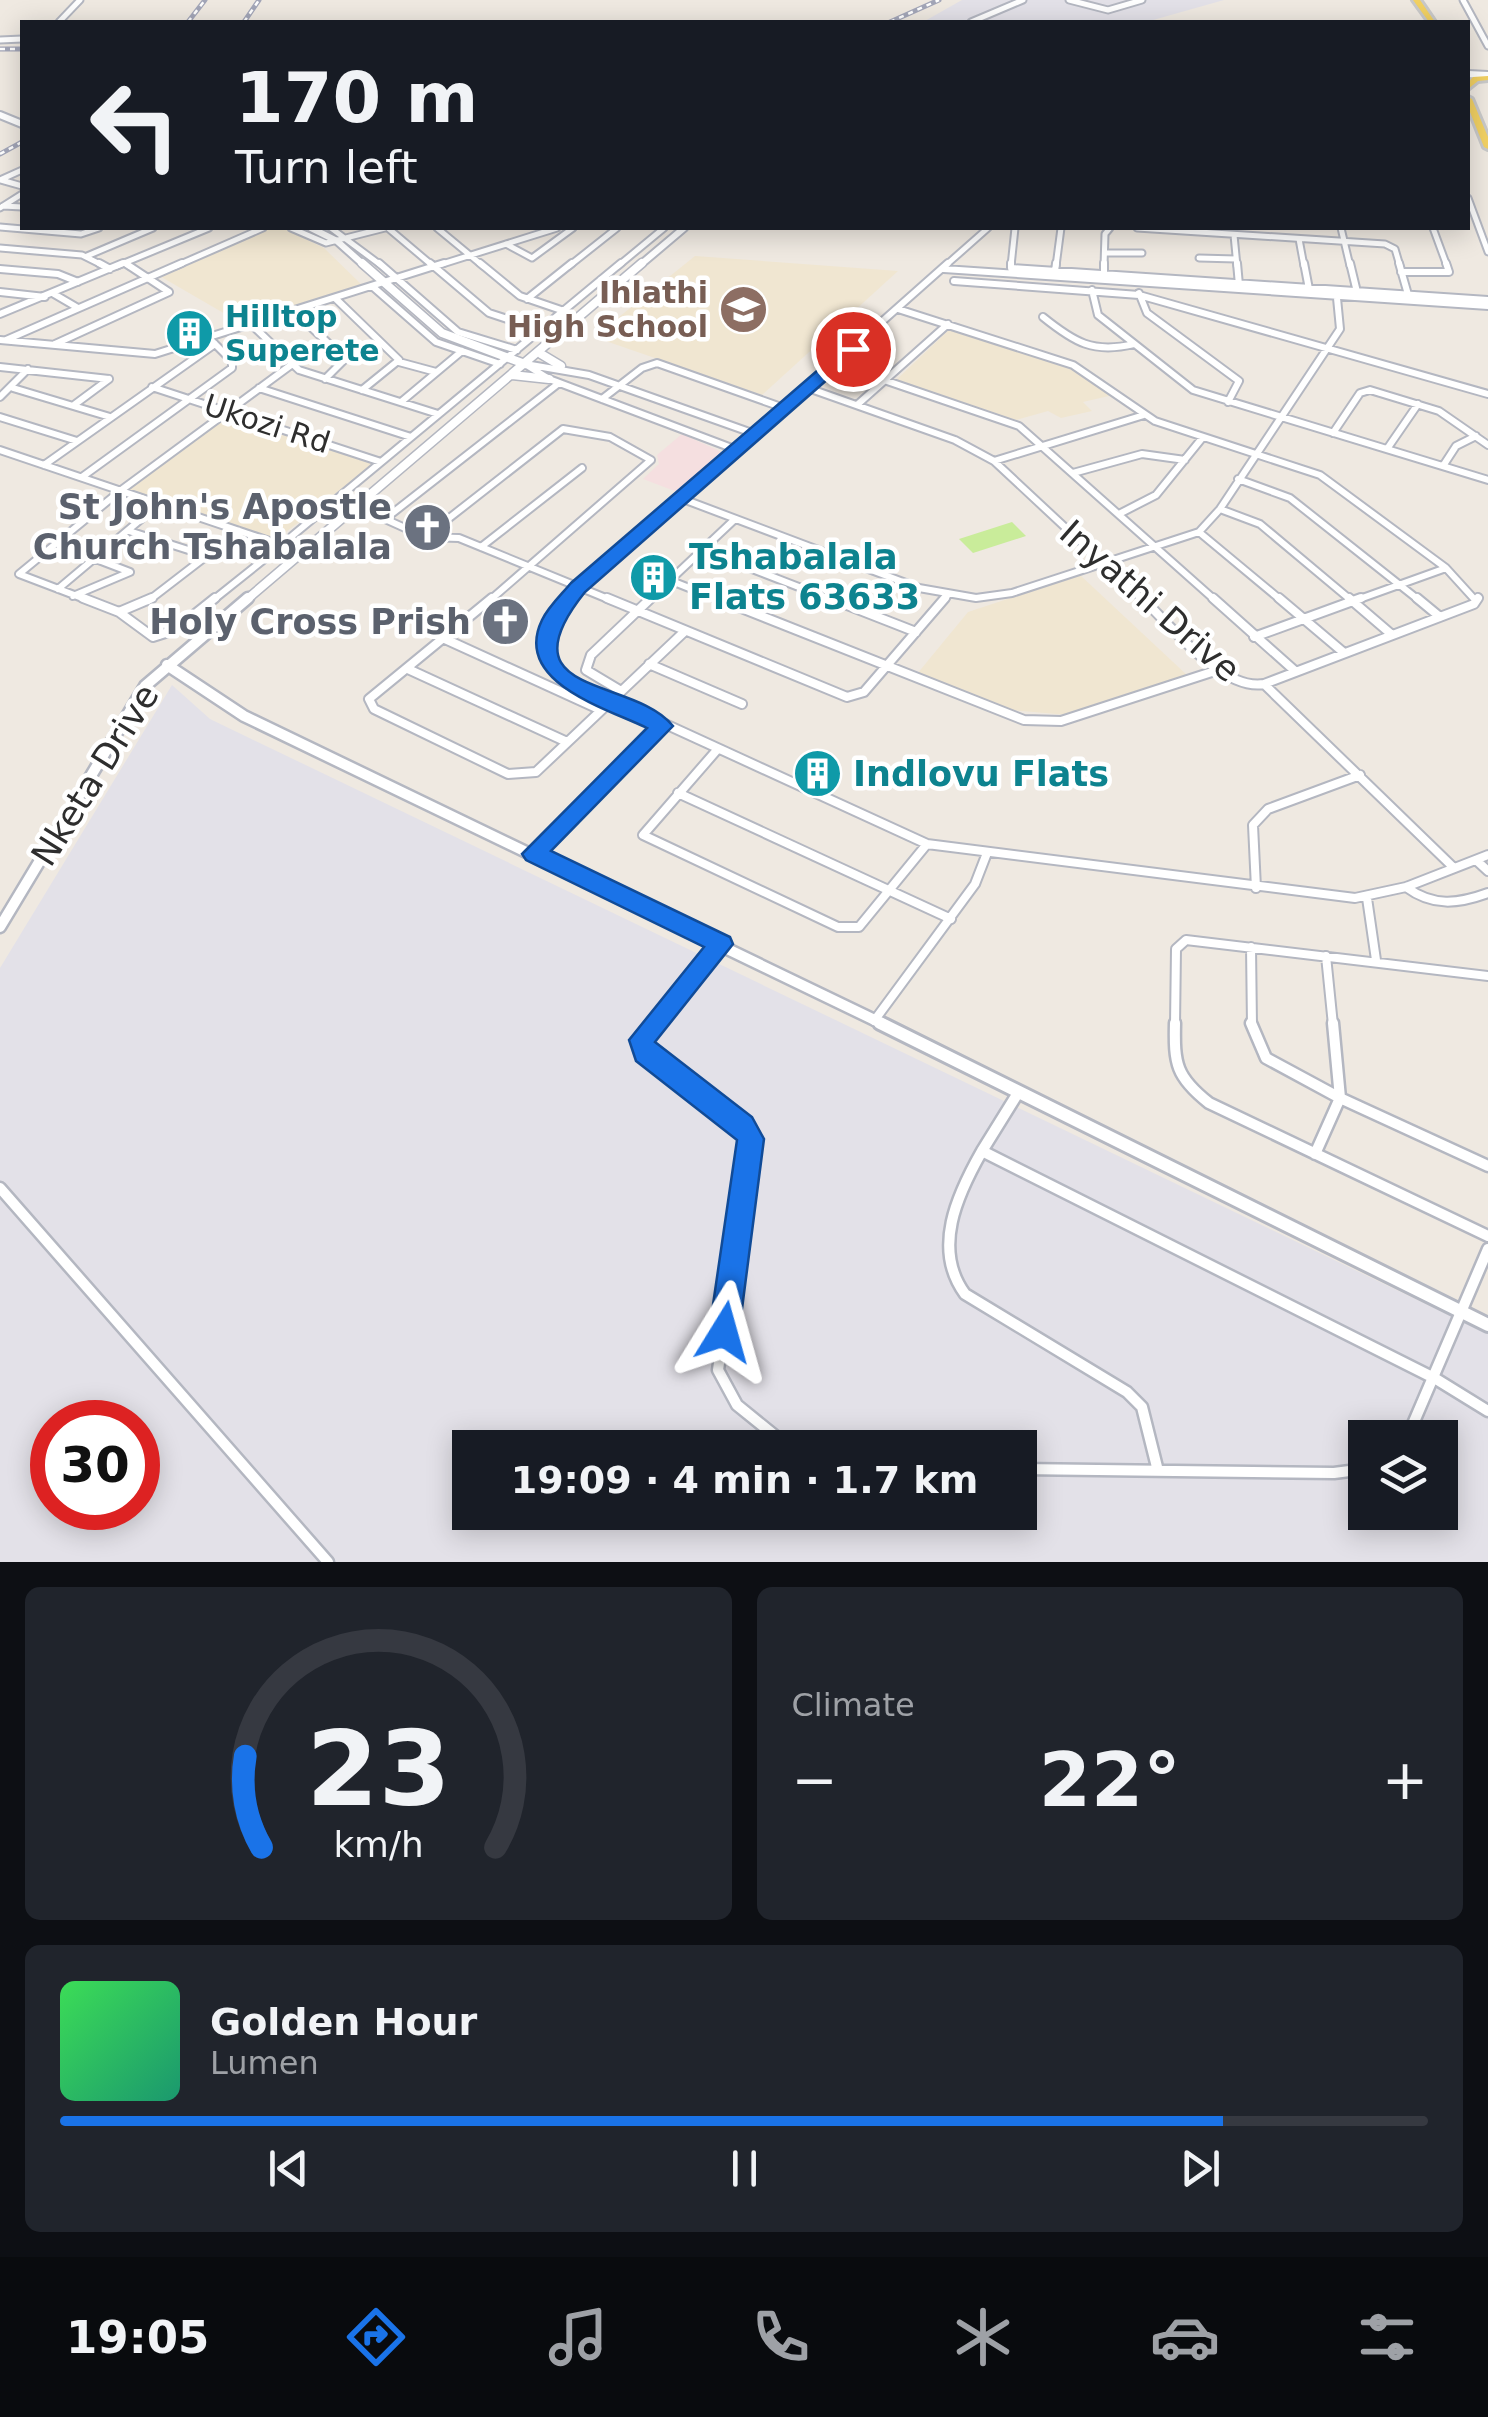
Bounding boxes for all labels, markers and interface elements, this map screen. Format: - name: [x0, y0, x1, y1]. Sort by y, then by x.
- text: 170 m: [235, 57, 478, 139]
- icon: left: [70, 60, 200, 190]
- text: Turn left: [235, 141, 418, 194]
- place label: Ihlathi High School: [507, 275, 708, 344]
- school or university icon: Ihlathi High School: [717, 284, 769, 336]
- place label: Hilltop Superete: [225, 299, 380, 368]
- pin: [811, 307, 896, 392]
- building icon: Hilltop Superete: [164, 308, 216, 360]
- icon: arrive: [826, 322, 881, 377]
- street label: Ukozi Rd: [200, 387, 334, 460]
- place label: St John's Apostle Church Tshabalala: [33, 487, 392, 567]
- church icon: St John's Apostle Church Tshabalala: [401, 501, 453, 553]
- street label: Inyathi Drive: [1052, 512, 1248, 690]
- place label: Tshabalala Flats 63633: [689, 537, 920, 617]
- building icon: Tshabalala Flats 63633: [628, 551, 680, 603]
- church icon: Holy Cross Prish: [480, 596, 532, 648]
- place label: Holy Cross Prish: [149, 602, 471, 642]
- street label: Nketa Drive: [23, 677, 167, 873]
- building icon: Indlovu Flats: [792, 748, 844, 800]
- place label: Indlovu Flats: [853, 754, 1109, 794]
- position arrow: [672, 1280, 776, 1384]
- speed limit sign: 30: [30, 1400, 160, 1530]
- map controls: [1348, 1420, 1458, 1530]
- button: layers: [1348, 1420, 1458, 1530]
- text: 19:09 · 4 min · 1.7 km: [511, 1458, 978, 1502]
- text: Climate: [792, 1686, 915, 1724]
- text: 23: [306, 1708, 451, 1830]
- text: 22°: [1039, 1736, 1181, 1824]
- text: −: [792, 1748, 838, 1812]
- text: +: [1382, 1748, 1428, 1812]
- text: km/h: [333, 1824, 423, 1865]
- text: Golden Hour: [210, 2000, 477, 2044]
- text: Lumen: [210, 2044, 319, 2082]
- icon: previous: [261, 2141, 316, 2196]
- icon: pause: [717, 2141, 772, 2196]
- icon: next: [1173, 2141, 1228, 2196]
- icon: directions: [341, 2302, 411, 2372]
- icon: music: [543, 2302, 613, 2372]
- icon: phone: [746, 2302, 816, 2372]
- icon: climate: [948, 2302, 1018, 2372]
- icon: car: [1150, 2302, 1220, 2372]
- icon: filters: [1352, 2302, 1422, 2372]
- text: 19:05: [66, 2311, 209, 2364]

